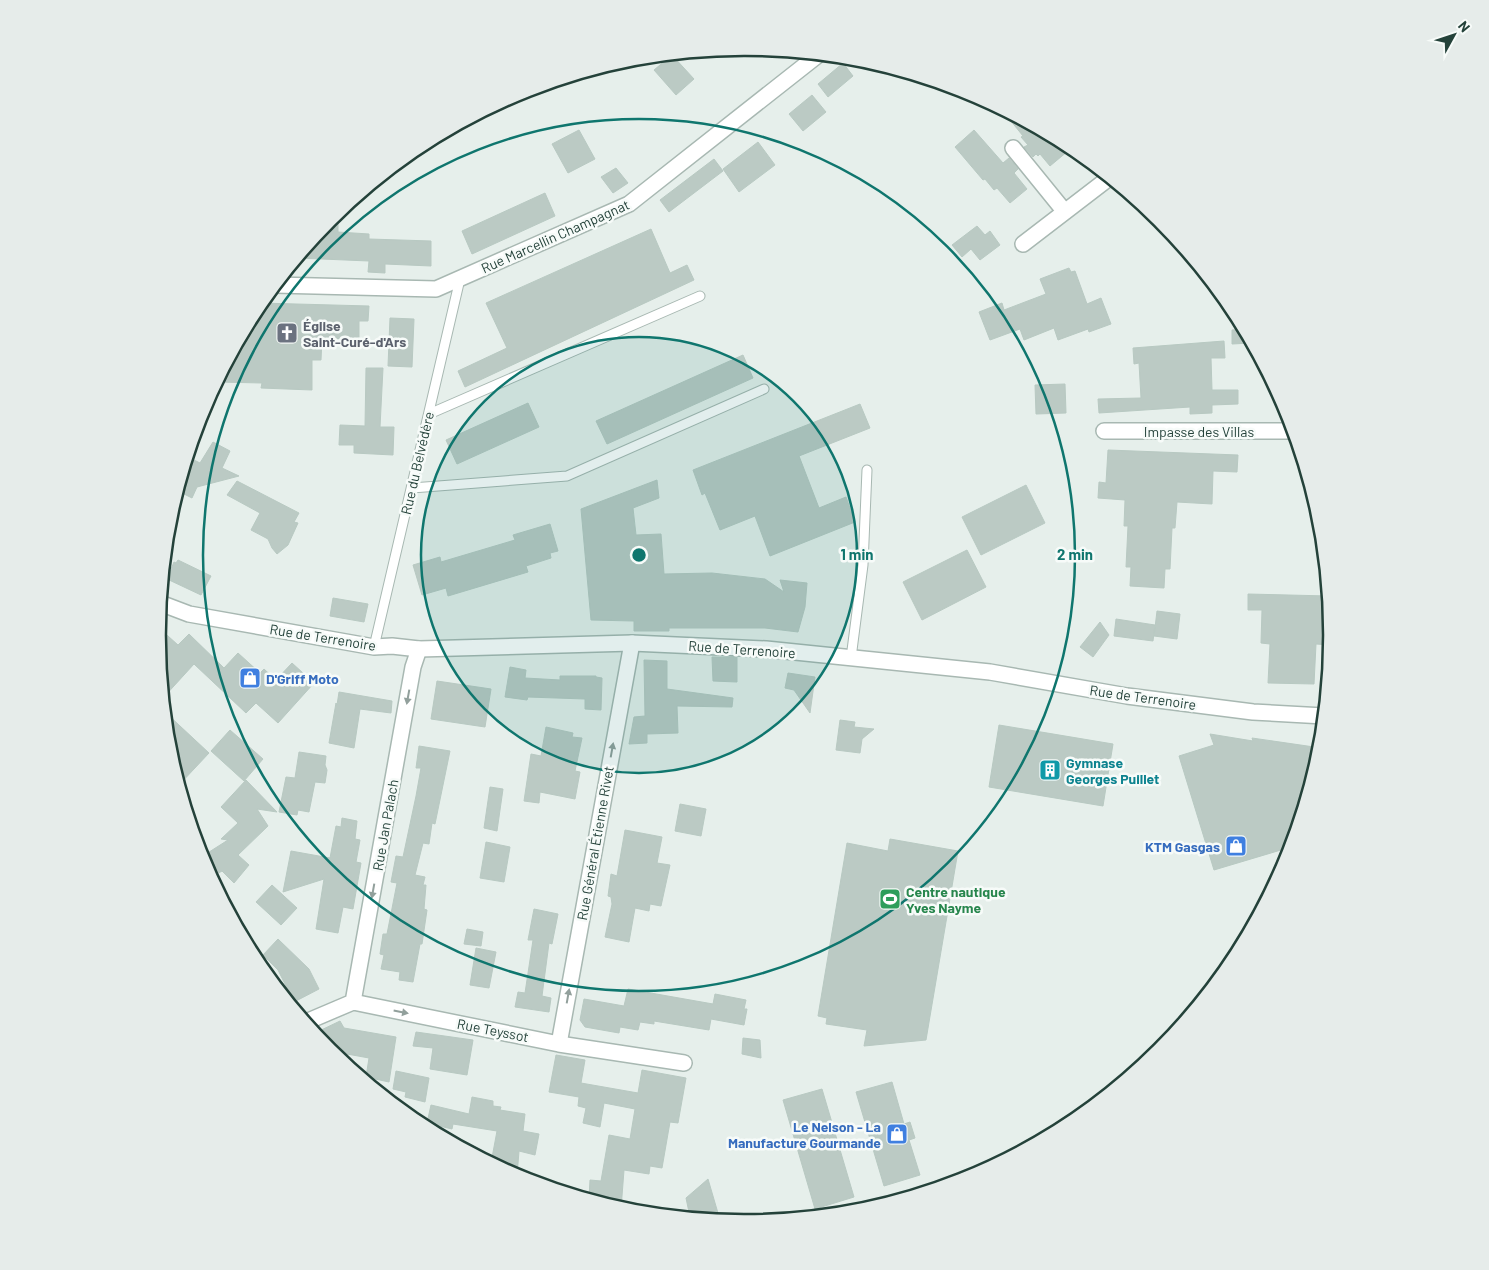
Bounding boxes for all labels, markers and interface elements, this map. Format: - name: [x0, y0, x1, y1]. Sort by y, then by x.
- north arrow: [1429, 10, 1479, 60]
- text: N: [1455, 17, 1474, 35]
- street label: Rue Marcellin Champagnat: [478, 196, 632, 276]
- place label: Église Saint-Curé-d'Ars: [303, 317, 406, 350]
- church icon: Église Saint-Curé-d'Ars: [275, 321, 299, 345]
- street label: Rue du Belvédère: [397, 410, 437, 516]
- street label: Impasse des Villas: [1144, 423, 1254, 440]
- text: 1 min: [841, 545, 873, 563]
- text: 2 min: [1057, 545, 1093, 563]
- centre of rings: [630, 546, 648, 564]
- street label: Rue de Terrenoire: [269, 620, 377, 654]
- street label: Rue de Terrenoire: [688, 637, 796, 661]
- shop icon: D'Griff Moto: [238, 666, 262, 690]
- place label: D'Griff Moto: [266, 670, 339, 687]
- street label: Rue de Terrenoire: [1089, 681, 1197, 713]
- one-way arrow: [404, 689, 412, 704]
- one-way arrow: [609, 741, 617, 757]
- place label: Gymnase Georges Puillet: [1066, 754, 1159, 787]
- building icon: Gymnase Georges Puillet: [1038, 758, 1062, 782]
- street label: Rue Général Étienne Rivet: [573, 765, 617, 921]
- street label: Rue Jan Palach: [369, 778, 401, 872]
- shop icon: KTM Gasgas: [1224, 834, 1248, 858]
- place label: KTM Gasgas: [1145, 838, 1220, 855]
- one-way arrow: [368, 883, 376, 899]
- place label: Centre nautique Yves Nayme: [906, 883, 1006, 916]
- sports icon: Centre nautique Yves Nayme: [878, 887, 902, 911]
- one-way arrow: [564, 987, 572, 1003]
- one-way arrow: [393, 1008, 408, 1016]
- street label: Rue Teyssot: [456, 1015, 530, 1045]
- place label: Le Nelson - La Manufacture Gourmande: [728, 1118, 881, 1151]
- shop icon: Le Nelson - La Manufacture Gourmande: [885, 1122, 909, 1146]

